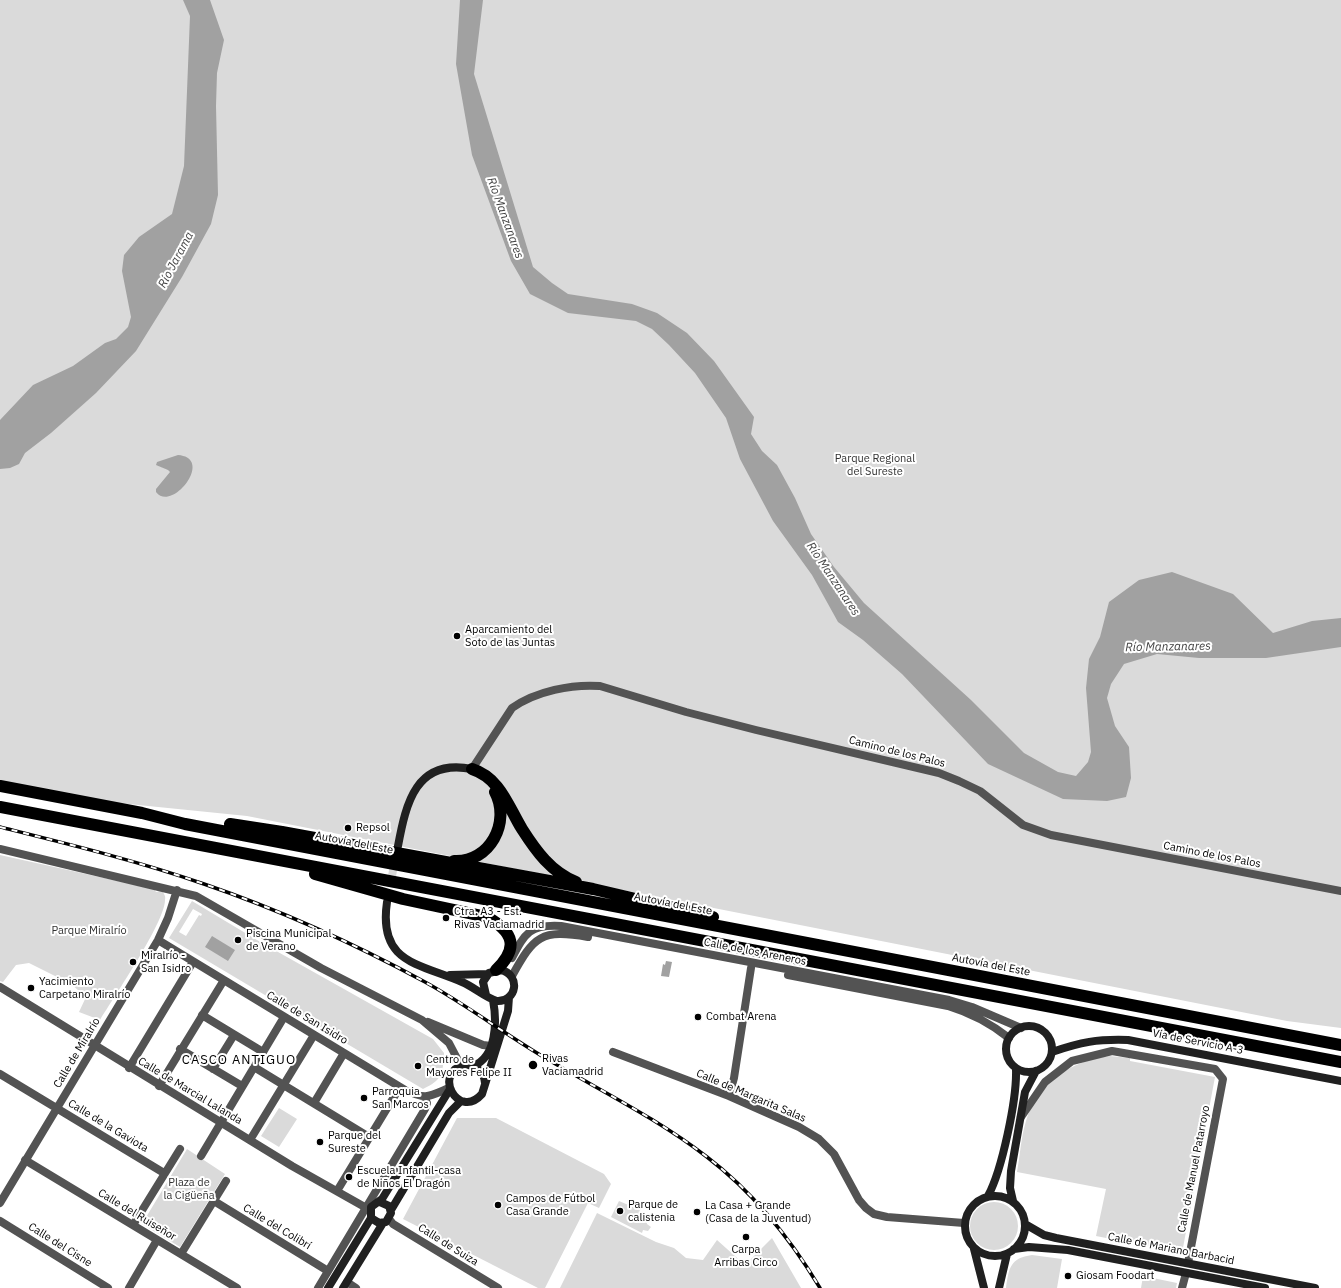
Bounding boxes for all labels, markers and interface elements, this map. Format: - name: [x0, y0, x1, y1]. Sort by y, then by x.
- water label: Río Manzanares: [484, 175, 526, 261]
- water label: Río Jarama: [155, 229, 197, 291]
- park label: Parque Regional del Sureste: [835, 452, 915, 478]
- water label: Río Manzanares: [803, 540, 863, 618]
- place label: Aparcamiento del Soto de las Juntas: [465, 623, 555, 649]
- marker: Aparcamiento del Soto de las Juntas: [452, 631, 462, 641]
- water label: Río Manzanares: [1125, 639, 1211, 655]
- street label: Camino de los Palos: [847, 734, 947, 770]
- place label: Repsol: [356, 821, 390, 835]
- marker: Repsol: [343, 823, 353, 833]
- street label: Autovía del Este: [314, 829, 394, 857]
- street label: Camino de los Palos: [1162, 839, 1262, 871]
- street label: Autovía del Este: [633, 890, 713, 918]
- place label: Ctra. A3 - Est. Rivas Vaciamadrid: [454, 905, 544, 931]
- marker: Ctra. A3 - Est. Rivas Vaciamadrid: [441, 913, 451, 923]
- park label: Parque Miralrío: [51, 924, 127, 938]
- place label: Piscina Municipal de Verano: [246, 927, 331, 953]
- marker: Piscina Municipal de Verano: [233, 935, 243, 945]
- street label: Calle de los Areneros: [703, 936, 807, 968]
- place label: Miralrío - San Isidro: [141, 949, 191, 975]
- street label: Autovía del Este: [951, 951, 1031, 979]
- marker: Miralrío - San Isidro: [128, 957, 138, 967]
- place label: Yacimiento Carpetano Miralrío: [39, 975, 130, 1001]
- marker: Yacimiento Carpetano Miralrío: [26, 983, 36, 993]
- street label: Calle de San Isidro: [264, 989, 350, 1047]
- place label: Combat Arena: [706, 1010, 776, 1024]
- marker: Combat Arena: [693, 1012, 703, 1022]
- street label: Calle de Miralrío: [51, 1015, 103, 1091]
- street label: Vía de Servicio A-3: [1151, 1027, 1245, 1057]
- district label: CASCO ANTIGUO: [182, 1052, 296, 1068]
- place label: Rivas Vaciamadrid: [542, 1052, 603, 1078]
- place label: Centro de Mayores Felipe II: [426, 1053, 512, 1079]
- street label: Calle de Marcial Lalanda: [135, 1055, 245, 1127]
- marker: Rivas Vaciamadrid: [527, 1059, 539, 1071]
- marker: Centro de Mayores Felipe II: [413, 1061, 423, 1071]
- street label: Calle de Margarita Salas: [694, 1067, 808, 1125]
- place label: Parroquia San Marcos: [372, 1085, 429, 1111]
- marker: Parroquia San Marcos: [359, 1093, 369, 1103]
- street label: Calle de la Gaviota: [65, 1097, 151, 1155]
- street label: Calle de Manuel Patarroyo: [1175, 1104, 1213, 1234]
- place label: Parque del Sureste: [328, 1129, 381, 1155]
- marker: Parque del Sureste: [315, 1137, 325, 1147]
- place label: Escuela Infantil-casa de Niños El Dragón: [357, 1164, 461, 1190]
- marker: Escuela Infantil-casa de Niños El Dragón: [344, 1172, 354, 1182]
- park label: Plaza de la Cigüeña: [163, 1176, 215, 1202]
- street label: Calle del Ruiseñor: [95, 1186, 179, 1244]
- place label: Campos de Fútbol Casa Grande: [506, 1192, 595, 1218]
- place label: Parque de calistenia: [628, 1198, 678, 1224]
- place label: La Casa + Grande (Casa de la Juventud): [705, 1199, 811, 1225]
- marker: Campos de Fútbol Casa Grande: [493, 1200, 503, 1210]
- street label: Calle del Colibrí: [241, 1201, 313, 1253]
- marker: Parque de calistenia: [615, 1206, 625, 1216]
- marker: La Casa + Grande (Casa de la Juventud): [692, 1207, 702, 1217]
- street label: Calle del Cisne: [26, 1220, 94, 1270]
- street label: Calle de Suiza: [415, 1221, 481, 1269]
- street label: Calle de Mariano Barbacid: [1107, 1230, 1235, 1268]
- marker: Carpa Arribas Circo: [741, 1232, 751, 1242]
- place label: Carpa Arribas Circo: [714, 1243, 778, 1269]
- place label: Giosam Foodart: [1076, 1269, 1154, 1283]
- marker: Giosam Foodart: [1063, 1271, 1073, 1281]

